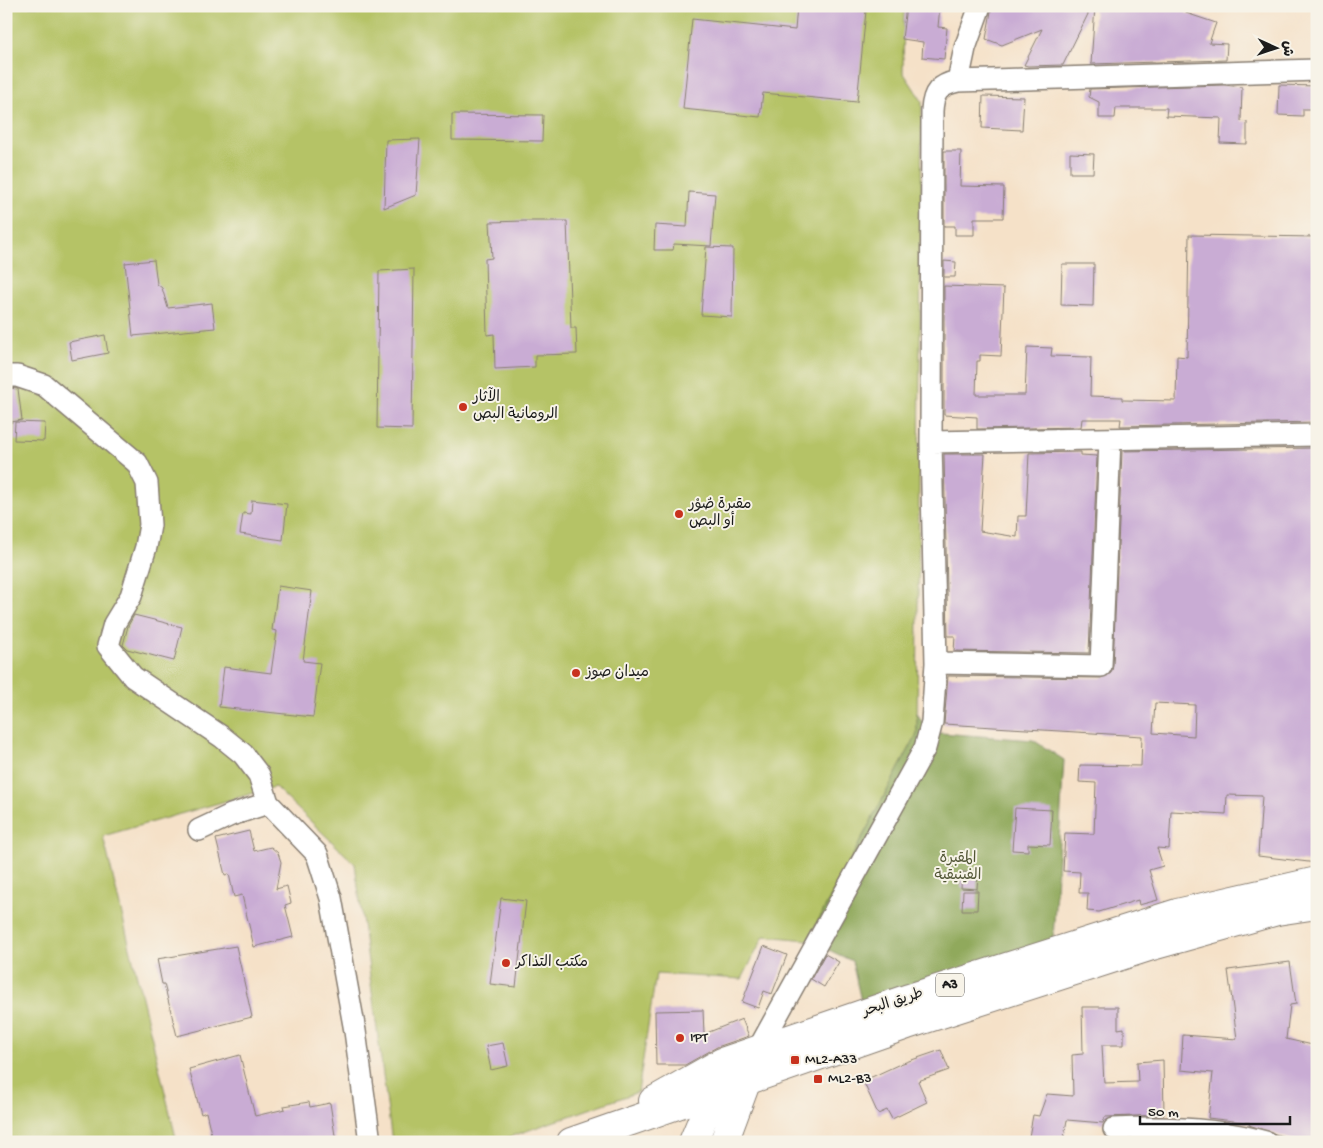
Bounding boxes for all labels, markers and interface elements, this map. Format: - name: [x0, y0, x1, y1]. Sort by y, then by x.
- north arrow: [1250, 22, 1300, 72]
- text: ش: [1278, 40, 1295, 57]
- place label: الآثار الرومانية البص: [472, 387, 558, 424]
- marker: الآثار الرومانية البص: [457, 401, 469, 413]
- place label: مقبرة صُوْر أو البص: [688, 496, 751, 531]
- marker: مقبرة صُوْر أو البص: [673, 508, 685, 520]
- place label: ميدان صوز: [585, 664, 649, 682]
- marker: ميدان صوز: [570, 667, 582, 679]
- park label: المقبرة الفينيقية: [935, 850, 981, 885]
- place label: مكتب التذاكر: [514, 954, 588, 972]
- marker: مكتب التذاكر: [500, 957, 512, 969]
- road number: A3: [936, 974, 964, 996]
- street label: طريق البحر: [859, 985, 926, 1022]
- place label: IPT: [690, 1029, 709, 1047]
- marker: IPT: [674, 1032, 686, 1044]
- place label: ML2-A33: [805, 1051, 858, 1069]
- marker: ML2-A33: [789, 1054, 801, 1066]
- place label: ML2-B3: [828, 1070, 872, 1088]
- marker: ML2-B3: [812, 1073, 824, 1085]
- scale bar: [1140, 1093, 1290, 1125]
- text: 50 m: [1148, 1104, 1179, 1122]

